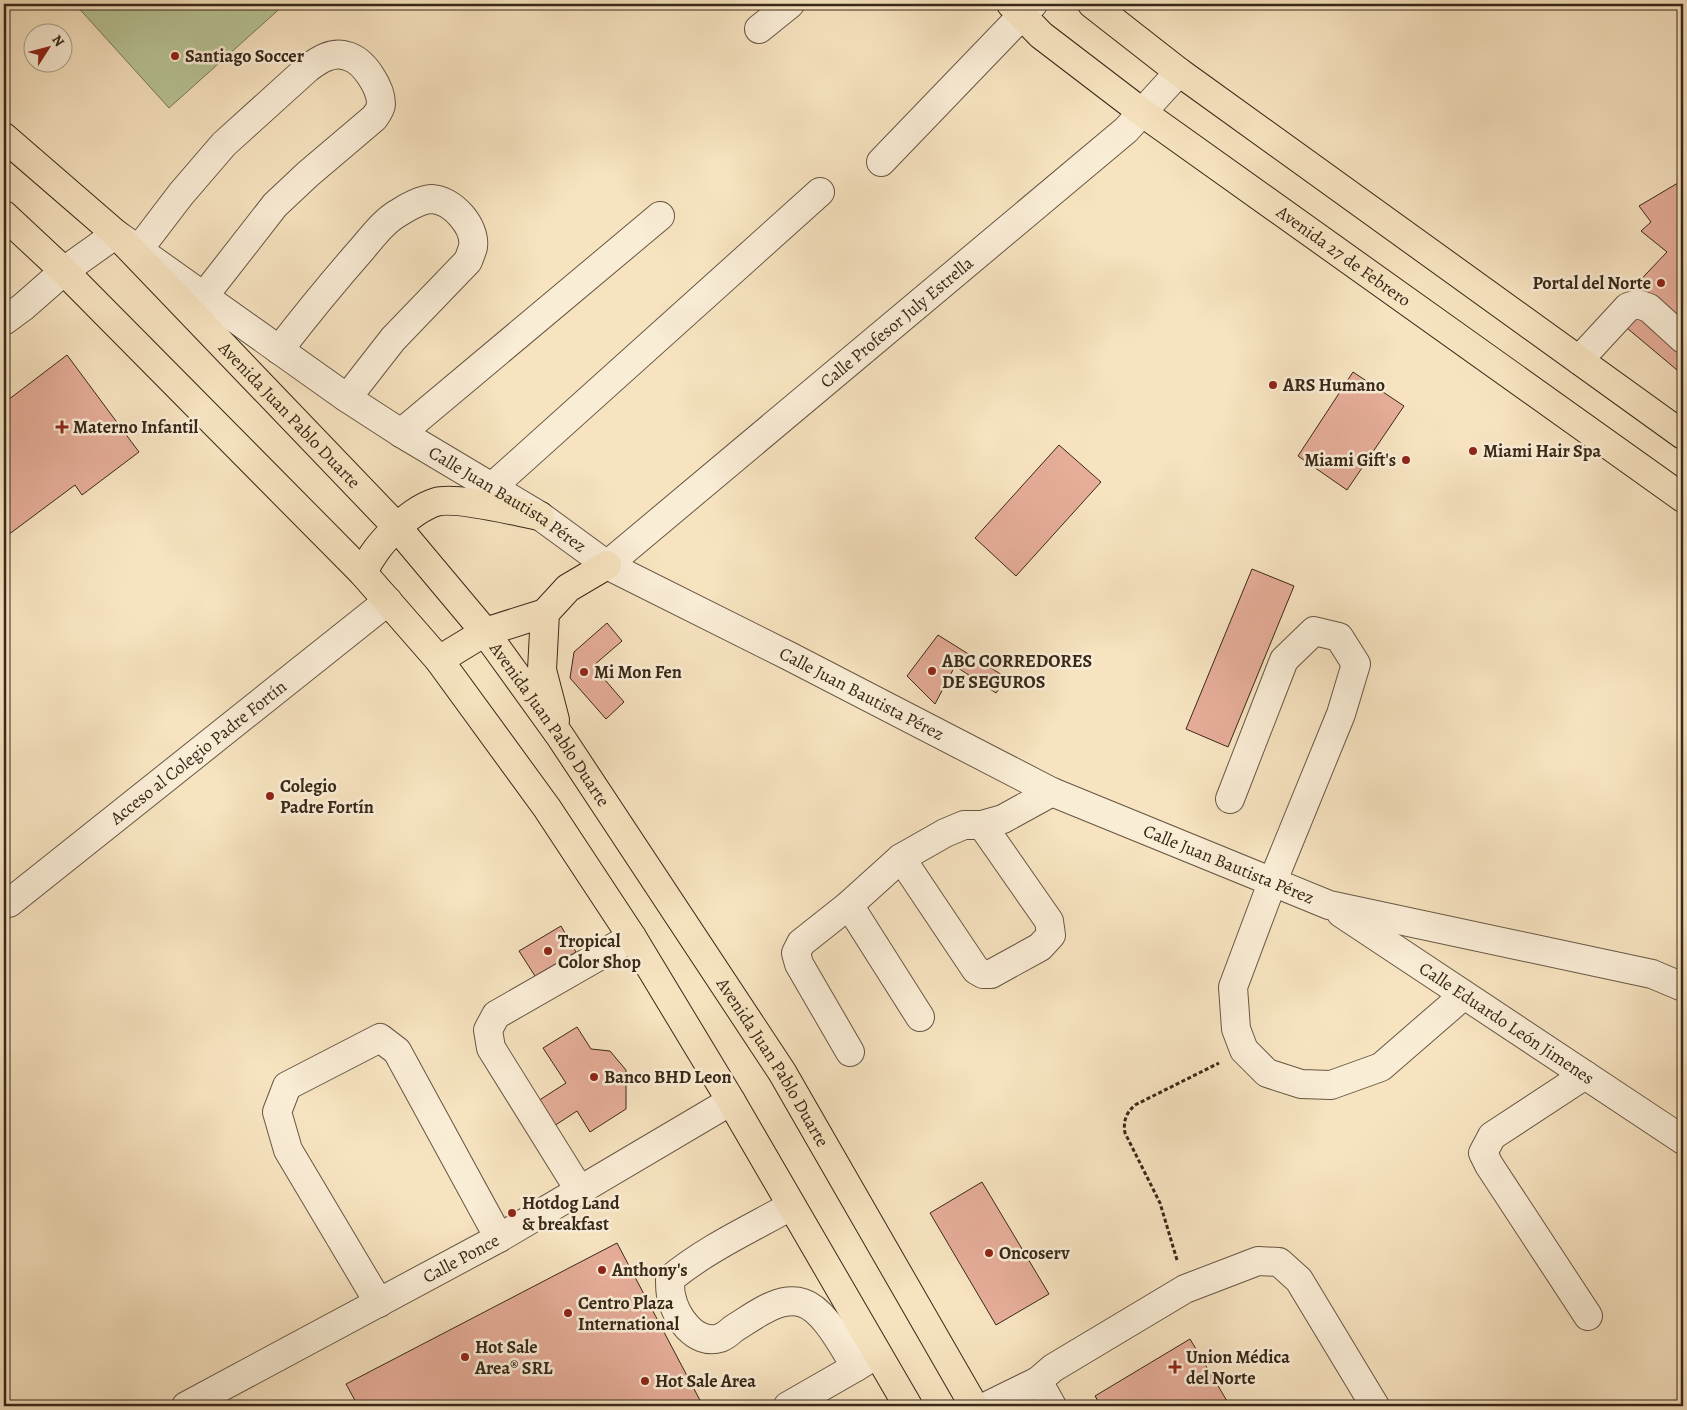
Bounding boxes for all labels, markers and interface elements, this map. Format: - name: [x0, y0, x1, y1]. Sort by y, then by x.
- north arrow: [22, 22, 72, 72]
- text: N: [47, 31, 69, 50]
- place label: Santiago Soccer: [185, 44, 305, 68]
- marker: Santiago Soccer: [169, 50, 181, 62]
- street label: Avenida 27 de Febrero: [1271, 199, 1416, 312]
- street label: Calle Profesor July Estrella: [815, 251, 979, 393]
- place label: Portal del Norte: [1533, 271, 1651, 295]
- marker: Portal del Norte: [1655, 277, 1667, 289]
- street label: Avenida Juan Pablo Duarte: [213, 336, 366, 494]
- place label: ARS Humano: [1282, 373, 1385, 397]
- marker: ARS Humano: [1267, 379, 1279, 391]
- place label: Materno Infantil: [73, 415, 199, 439]
- marker: Materno Infantil: [55, 420, 69, 434]
- place label: Miami Hair Spa: [1483, 439, 1601, 463]
- street label: Calle Juan Bautista Pérez: [424, 440, 591, 558]
- marker: Miami Hair Spa: [1467, 445, 1479, 457]
- place label: Miami Gift's: [1304, 448, 1396, 472]
- marker: Miami Gift's: [1400, 454, 1412, 466]
- street label: Avenida Juan Pablo Duarte: [484, 637, 615, 811]
- street label: Calle Juan Bautista Pérez: [775, 641, 948, 746]
- place label: ABC CORREDORES DE SEGUROS: [941, 649, 1092, 694]
- place label: Mi Mon Fen: [594, 660, 682, 684]
- marker: ABC CORREDORES DE SEGUROS: [926, 665, 938, 677]
- marker: Mi Mon Fen: [578, 666, 590, 678]
- street label: Acceso al Colegio Padre Fortín: [104, 674, 292, 831]
- place label: Colegio Padre Fortín: [280, 774, 374, 819]
- marker: Colegio Padre Fortín: [264, 790, 276, 802]
- street label: Calle Juan Bautista Pérez: [1140, 819, 1318, 910]
- place label: Tropical Color Shop: [558, 929, 641, 974]
- marker: Tropical Color Shop: [542, 945, 554, 957]
- street label: Calle Eduardo León Jimenes: [1415, 956, 1599, 1090]
- street label: Avenida Juan Pablo Duarte: [710, 972, 835, 1151]
- place label: Banco BHD Leon: [604, 1065, 732, 1089]
- marker: Banco BHD Leon: [588, 1071, 600, 1083]
- place label: Hotdog Land & breakfast: [522, 1191, 620, 1236]
- marker: Hotdog Land & breakfast: [506, 1207, 518, 1219]
- street label: Calle Ponce: [418, 1228, 503, 1289]
- place label: Oncoserv: [999, 1241, 1070, 1265]
- marker: Oncoserv: [983, 1247, 995, 1259]
- place label: Anthony's: [611, 1258, 688, 1282]
- marker: Anthony's: [596, 1264, 608, 1276]
- place label: Centro Plaza International: [578, 1291, 679, 1336]
- marker: Centro Plaza International: [562, 1307, 574, 1319]
- place label: Hot Sale Area® SRL: [474, 1335, 553, 1380]
- place label: Union Médica del Norte: [1186, 1345, 1290, 1390]
- marker: Hot Sale Area® SRL: [459, 1351, 471, 1363]
- marker: Union Médica del Norte: [1168, 1360, 1182, 1374]
- place label: Hot Sale Area: [655, 1369, 756, 1393]
- marker: Hot Sale Area: [639, 1375, 651, 1387]

